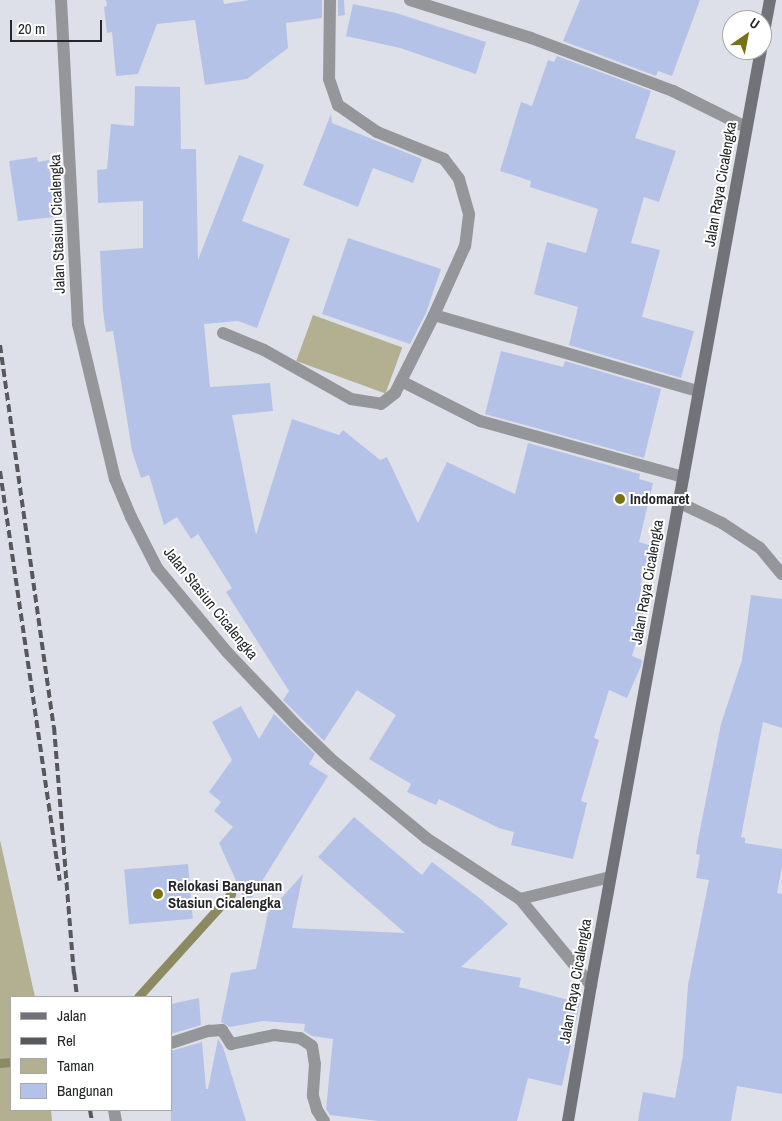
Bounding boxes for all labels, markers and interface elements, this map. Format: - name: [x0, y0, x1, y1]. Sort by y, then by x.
- scale bar: [12, 10, 105, 42]
- north arrow: [722, 10, 772, 60]
- text: U: [746, 13, 763, 33]
- text: 20 m: [18, 18, 45, 39]
- street label: Jalan Raya Cicalengka: [700, 120, 740, 248]
- street label: Jalan Stasiun Cicalengka: [46, 154, 68, 294]
- place label: Indomaret: [630, 490, 689, 508]
- marker: Indomaret: [614, 493, 626, 505]
- street label: Jalan Raya Cicalengka: [627, 518, 667, 646]
- street label: Jalan Stasiun Cicalengka: [160, 543, 262, 663]
- place label: Relokasi Bangunan Stasiun Cicalengka: [168, 876, 282, 911]
- marker: Relokasi Bangunan Stasiun Cicalengka: [152, 888, 164, 900]
- street label: Jalan Raya Cicalengka: [555, 917, 595, 1045]
- legend: [10, 996, 172, 1111]
- text: Jalan: [57, 1005, 86, 1026]
- text: Rel: [57, 1030, 75, 1051]
- text: Taman: [57, 1055, 94, 1076]
- text: Bangunan: [57, 1080, 113, 1101]

